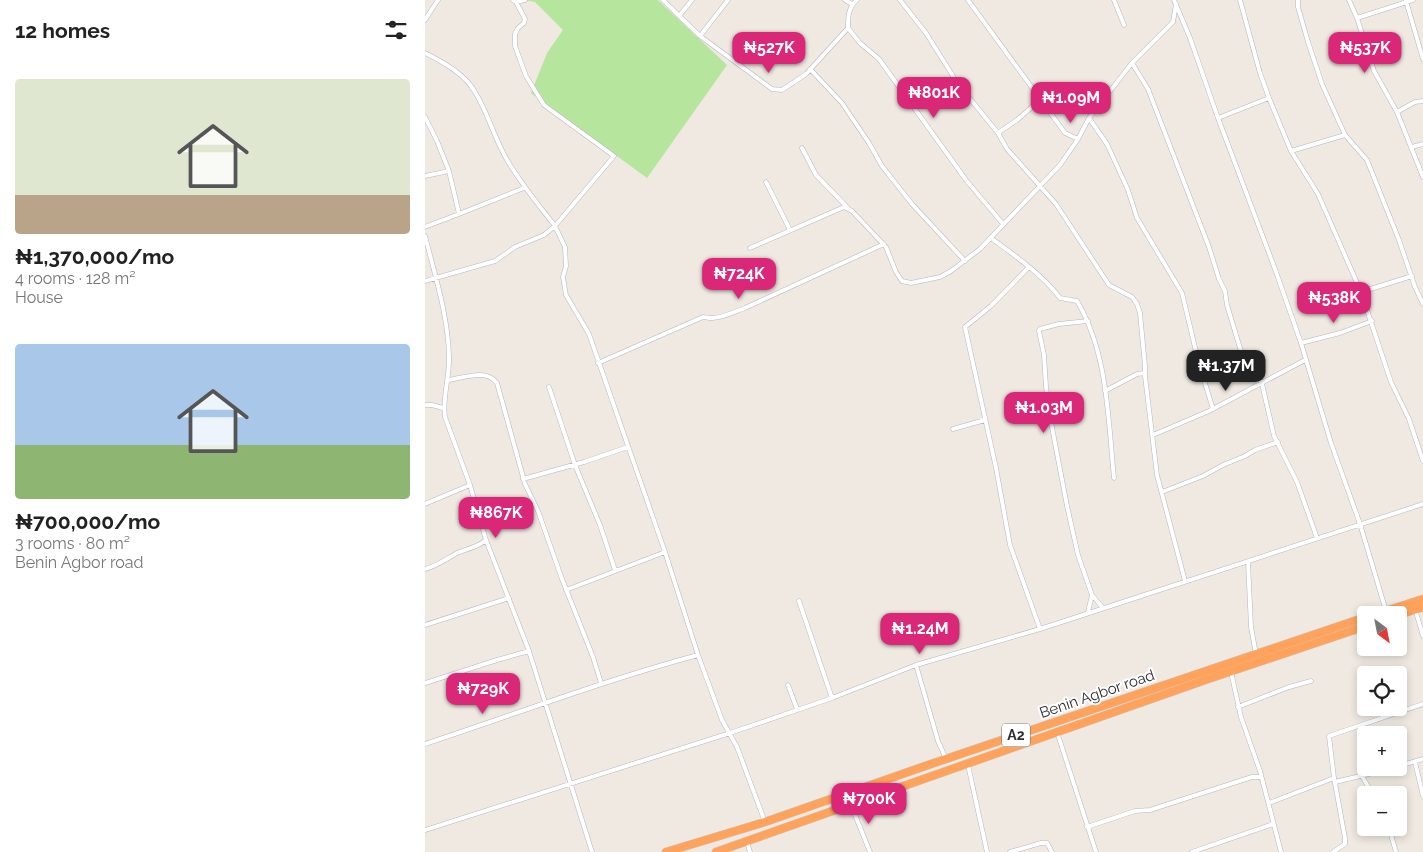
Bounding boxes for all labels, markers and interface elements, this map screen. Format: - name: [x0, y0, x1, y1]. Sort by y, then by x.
- icon: filters: [382, 16, 410, 44]
- text: 12 homes: [15, 18, 110, 43]
- pin: ₦527K: [734, 32, 804, 74]
- pin: ₦537K: [1330, 32, 1400, 74]
- text: ₦527K: [743, 38, 795, 57]
- text: ₦537K: [1339, 38, 1391, 57]
- pin: ₦801K: [899, 76, 969, 119]
- pin: ₦1.09M: [1030, 82, 1112, 124]
- text: ₦801K: [908, 83, 960, 102]
- text: ₦1.09M: [1042, 88, 1100, 107]
- icon: home: [168, 111, 258, 201]
- text: ₦1,370,000/mo: [15, 244, 174, 269]
- pin: ₦724K: [704, 258, 774, 300]
- text: ₦724K: [713, 264, 765, 283]
- text: 4 rooms · 128 m²: [15, 269, 136, 288]
- pin: ₦538K: [1299, 282, 1369, 324]
- text: House: [15, 288, 63, 307]
- text: ₦538K: [1308, 288, 1360, 307]
- pin: ₦1.37M: [1185, 350, 1267, 392]
- text: ₦1.37M: [1197, 356, 1255, 375]
- icon: home: [168, 376, 258, 466]
- pin: ₦1.03M: [1003, 392, 1085, 434]
- text: ₦1.03M: [1015, 398, 1073, 417]
- pin: ₦867K: [461, 496, 531, 539]
- text: ₦867K: [470, 503, 522, 522]
- text: ₦700,000/mo: [15, 509, 160, 534]
- text: 3 rooms · 80 m²: [15, 534, 130, 553]
- text: Benin Agbor road: [15, 553, 144, 572]
- north arrow: [1357, 606, 1407, 656]
- map controls: [1357, 606, 1407, 836]
- pin: ₦1.24M: [879, 612, 961, 655]
- text: ₦1.24M: [891, 619, 949, 638]
- street label: Benin Agbor road: [1037, 666, 1157, 722]
- button: locate: [1357, 666, 1407, 716]
- pin: ₦729K: [448, 672, 518, 715]
- text: ₦729K: [457, 679, 509, 698]
- road number: A2: [1002, 724, 1030, 746]
- button: +: [1357, 726, 1407, 776]
- pin: ₦700K: [834, 782, 904, 825]
- button: −: [1357, 786, 1407, 836]
- text: ₦700K: [842, 789, 896, 808]

